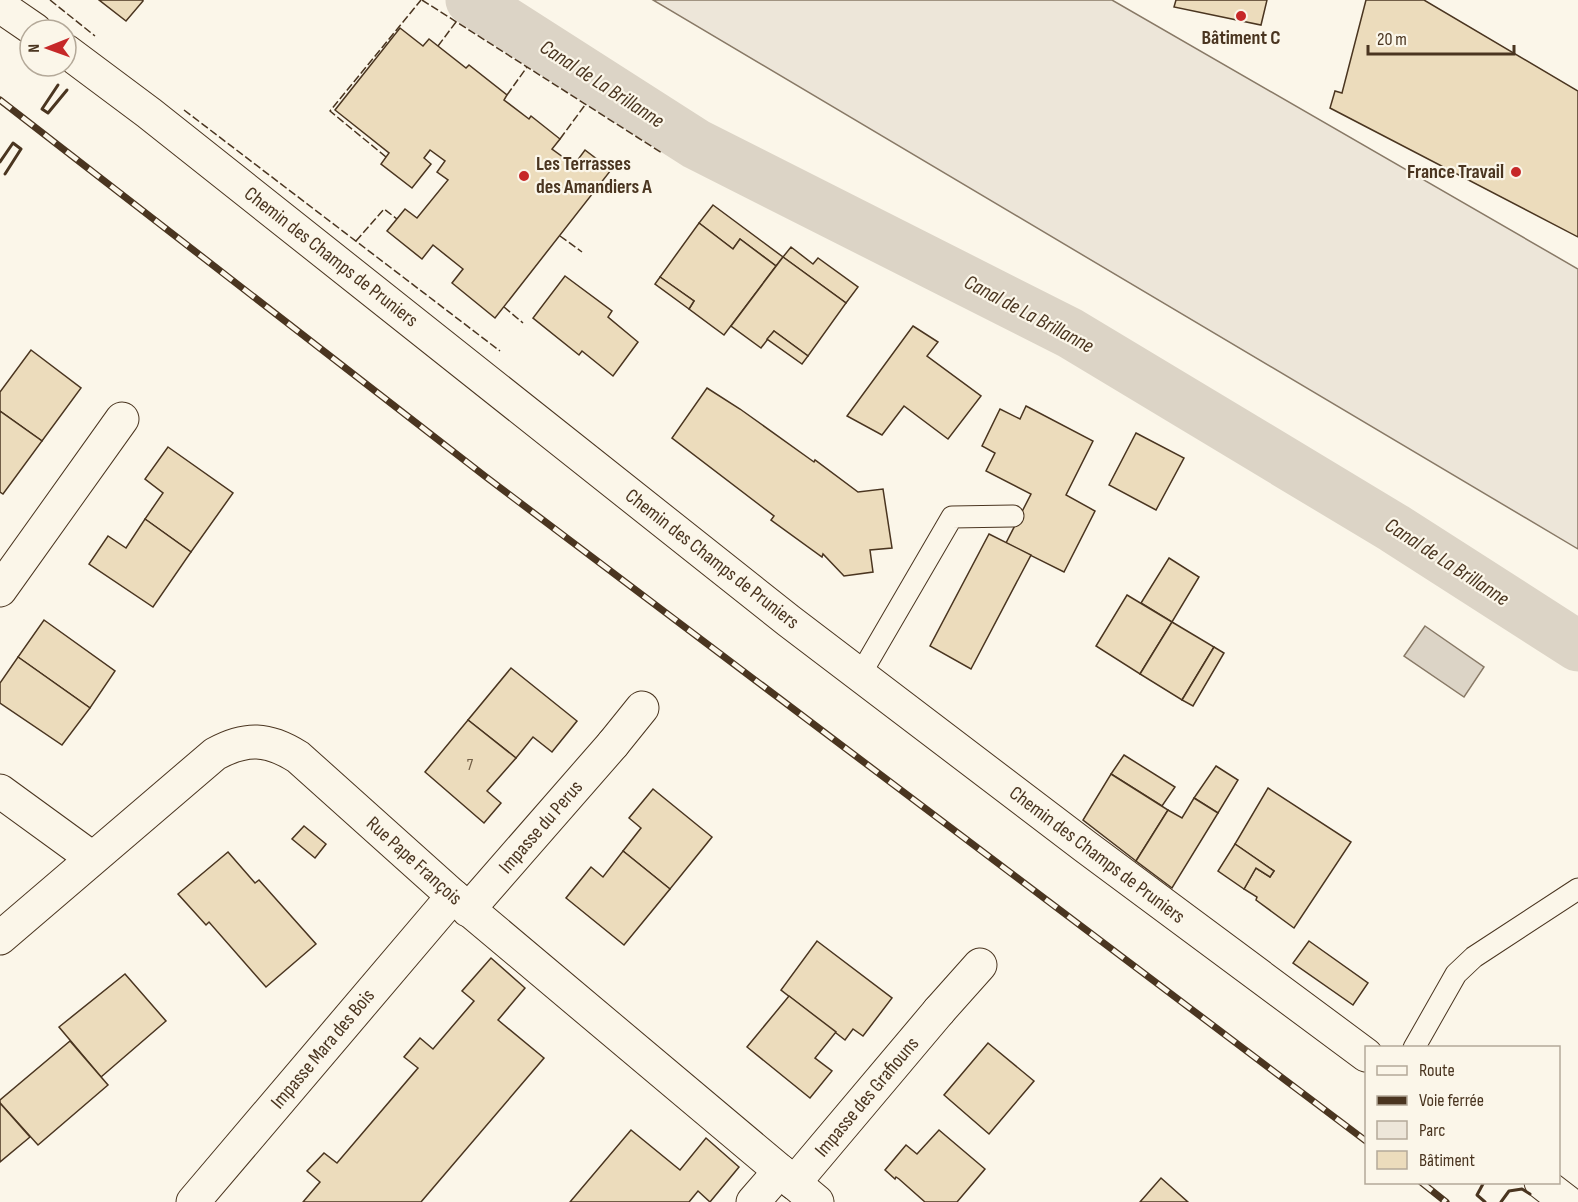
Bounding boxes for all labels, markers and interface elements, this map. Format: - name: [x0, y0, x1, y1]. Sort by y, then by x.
- marker: Bâtiment C: [1234, 9, 1248, 23]
- north arrow: [18, 18, 78, 78]
- scale bar: [1368, 18, 1514, 56]
- place label: Bâtiment C: [1201, 26, 1281, 50]
- text: 20 m: [1377, 29, 1407, 50]
- water label: Canal de La Brillanne: [535, 35, 669, 133]
- text: N: [25, 44, 44, 53]
- place label: Les Terrasses des Amandiers A: [536, 152, 652, 199]
- place label: France Travail: [1407, 160, 1504, 184]
- marker: France Travail: [1509, 165, 1523, 179]
- marker: Les Terrasses des Amandiers A: [517, 169, 531, 183]
- street label: Chemin des Champs de Pruniers: [239, 182, 423, 332]
- water label: Canal de La Brillanne: [960, 269, 1098, 359]
- street label: Chemin des Champs de Pruniers: [620, 484, 804, 634]
- water label: Canal de La Brillanne: [1380, 513, 1514, 611]
- house number: 7: [467, 756, 474, 775]
- street label: Impasse du Perus: [494, 775, 588, 879]
- street label: Chemin des Champs de Pruniers: [1004, 781, 1190, 929]
- street label: Rue Pape François: [361, 812, 467, 910]
- street label: Impasse Mara des Bois: [266, 984, 380, 1114]
- street label: Impasse des Grafiouns: [810, 1032, 924, 1162]
- legend: [1365, 1046, 1560, 1184]
- text: Route: [1419, 1060, 1455, 1081]
- text: Voie ferrée: [1419, 1090, 1484, 1111]
- text: Parc: [1419, 1120, 1445, 1141]
- text: Bâtiment: [1419, 1150, 1475, 1171]

